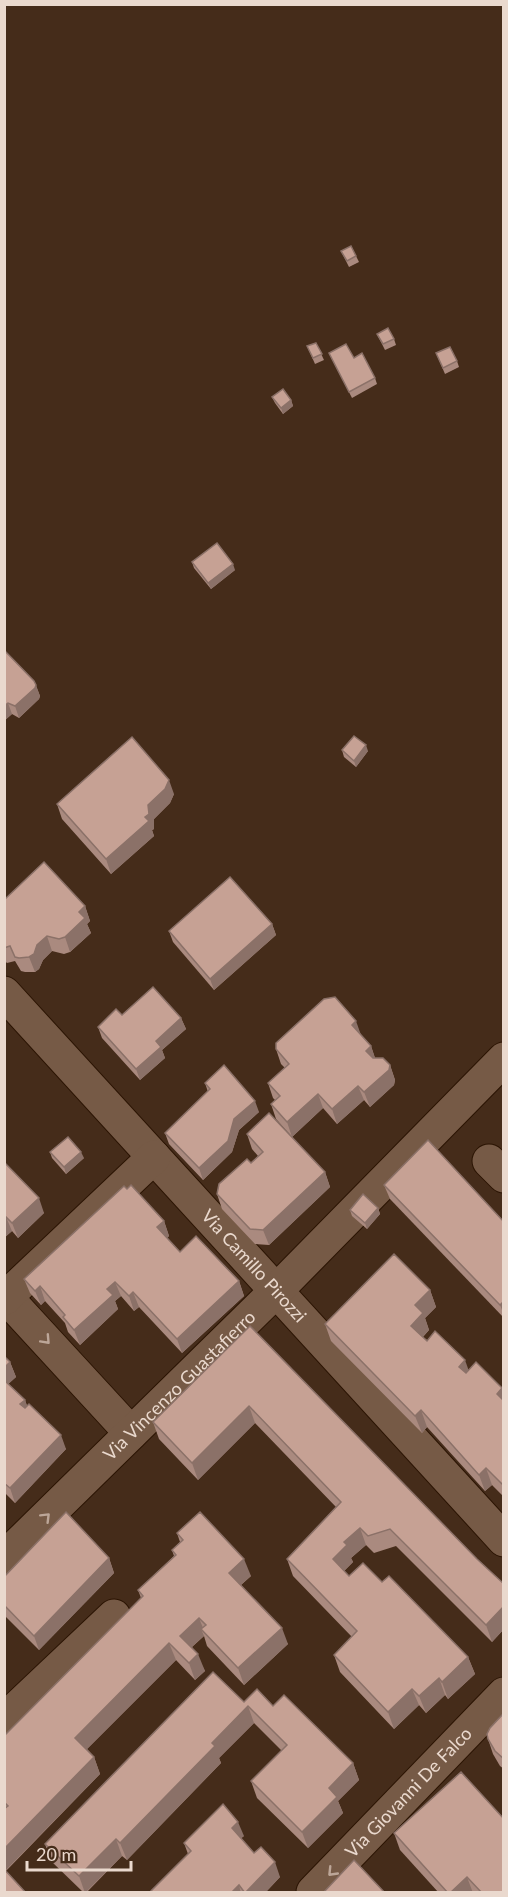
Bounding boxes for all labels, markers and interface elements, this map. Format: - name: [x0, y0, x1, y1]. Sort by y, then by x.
- street label: Via Camillo Pirozzi: [197, 1204, 312, 1327]
- street label: Via Vincenzo Guastafierro: [98, 1305, 260, 1464]
- one-way arrow: [39, 1334, 50, 1344]
- one-way arrow: [39, 1513, 50, 1524]
- street label: Via Giovanni De Falco: [340, 1722, 476, 1862]
- scale bar: [27, 1834, 130, 1872]
- text: 20 m: [36, 1843, 76, 1865]
- one-way arrow: [328, 1866, 339, 1876]

